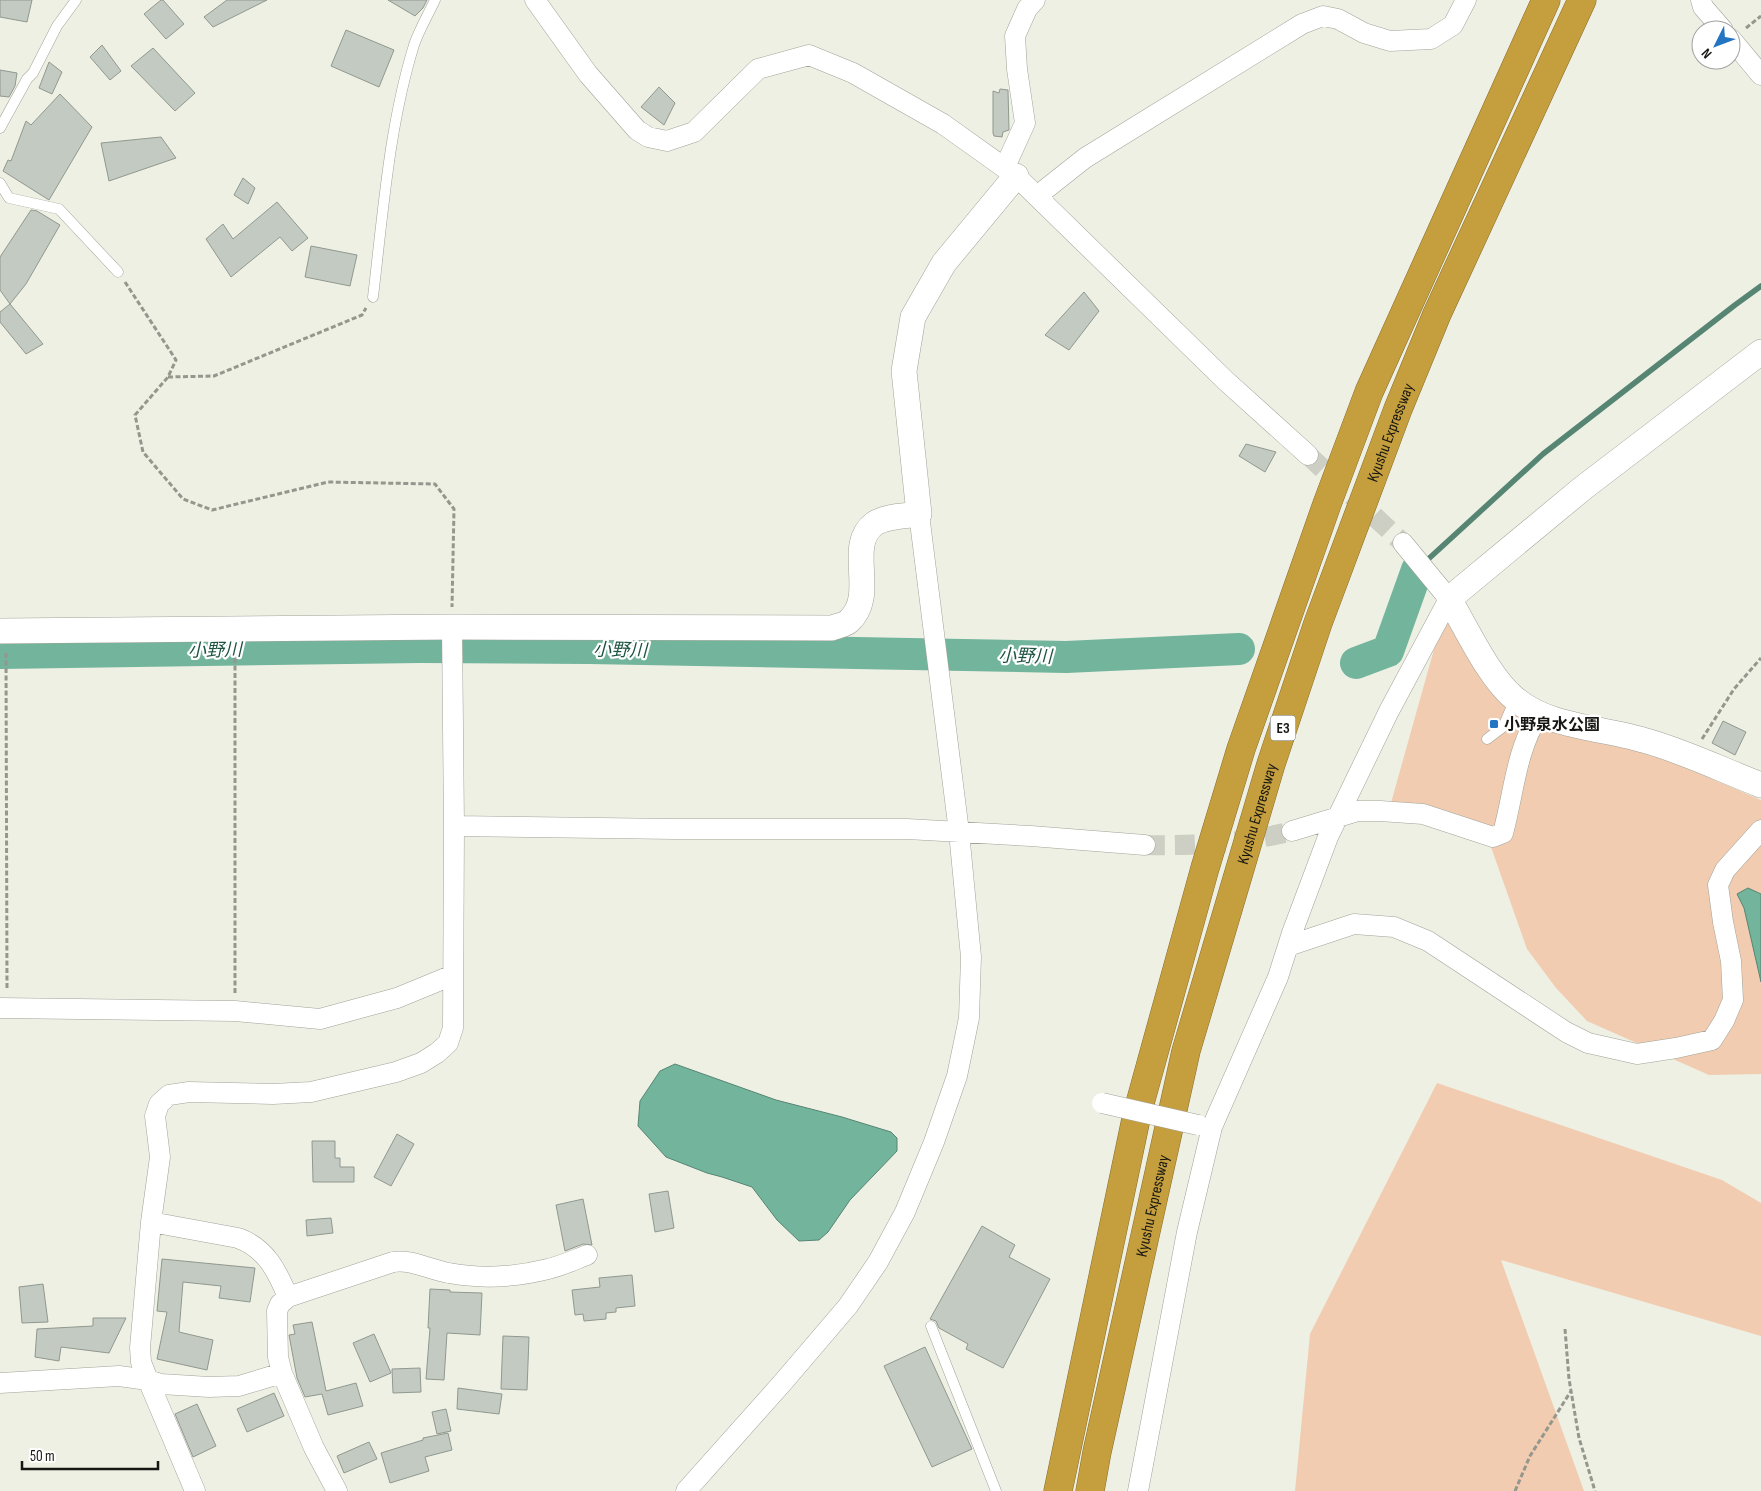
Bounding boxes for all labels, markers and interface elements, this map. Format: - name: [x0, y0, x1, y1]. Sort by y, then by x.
- north arrow: [1691, 20, 1741, 70]
- text: N: [1698, 45, 1716, 62]
- street label: Kyushu Expressway: [1364, 381, 1419, 485]
- water label: 小野川: [188, 639, 244, 661]
- water label: 小野川: [593, 640, 649, 662]
- water label: 小野川: [998, 646, 1054, 668]
- road number: E3: [1270, 716, 1296, 740]
- place label: 小野泉水公園: [1504, 716, 1600, 735]
- marker: 小野泉水公園: [1488, 718, 1500, 730]
- street label: Kyushu Expressway: [1234, 761, 1282, 867]
- street label: Kyushu Expressway: [1133, 1153, 1174, 1259]
- scale bar: [22, 1438, 159, 1470]
- text: 50 m: [30, 1447, 55, 1466]

